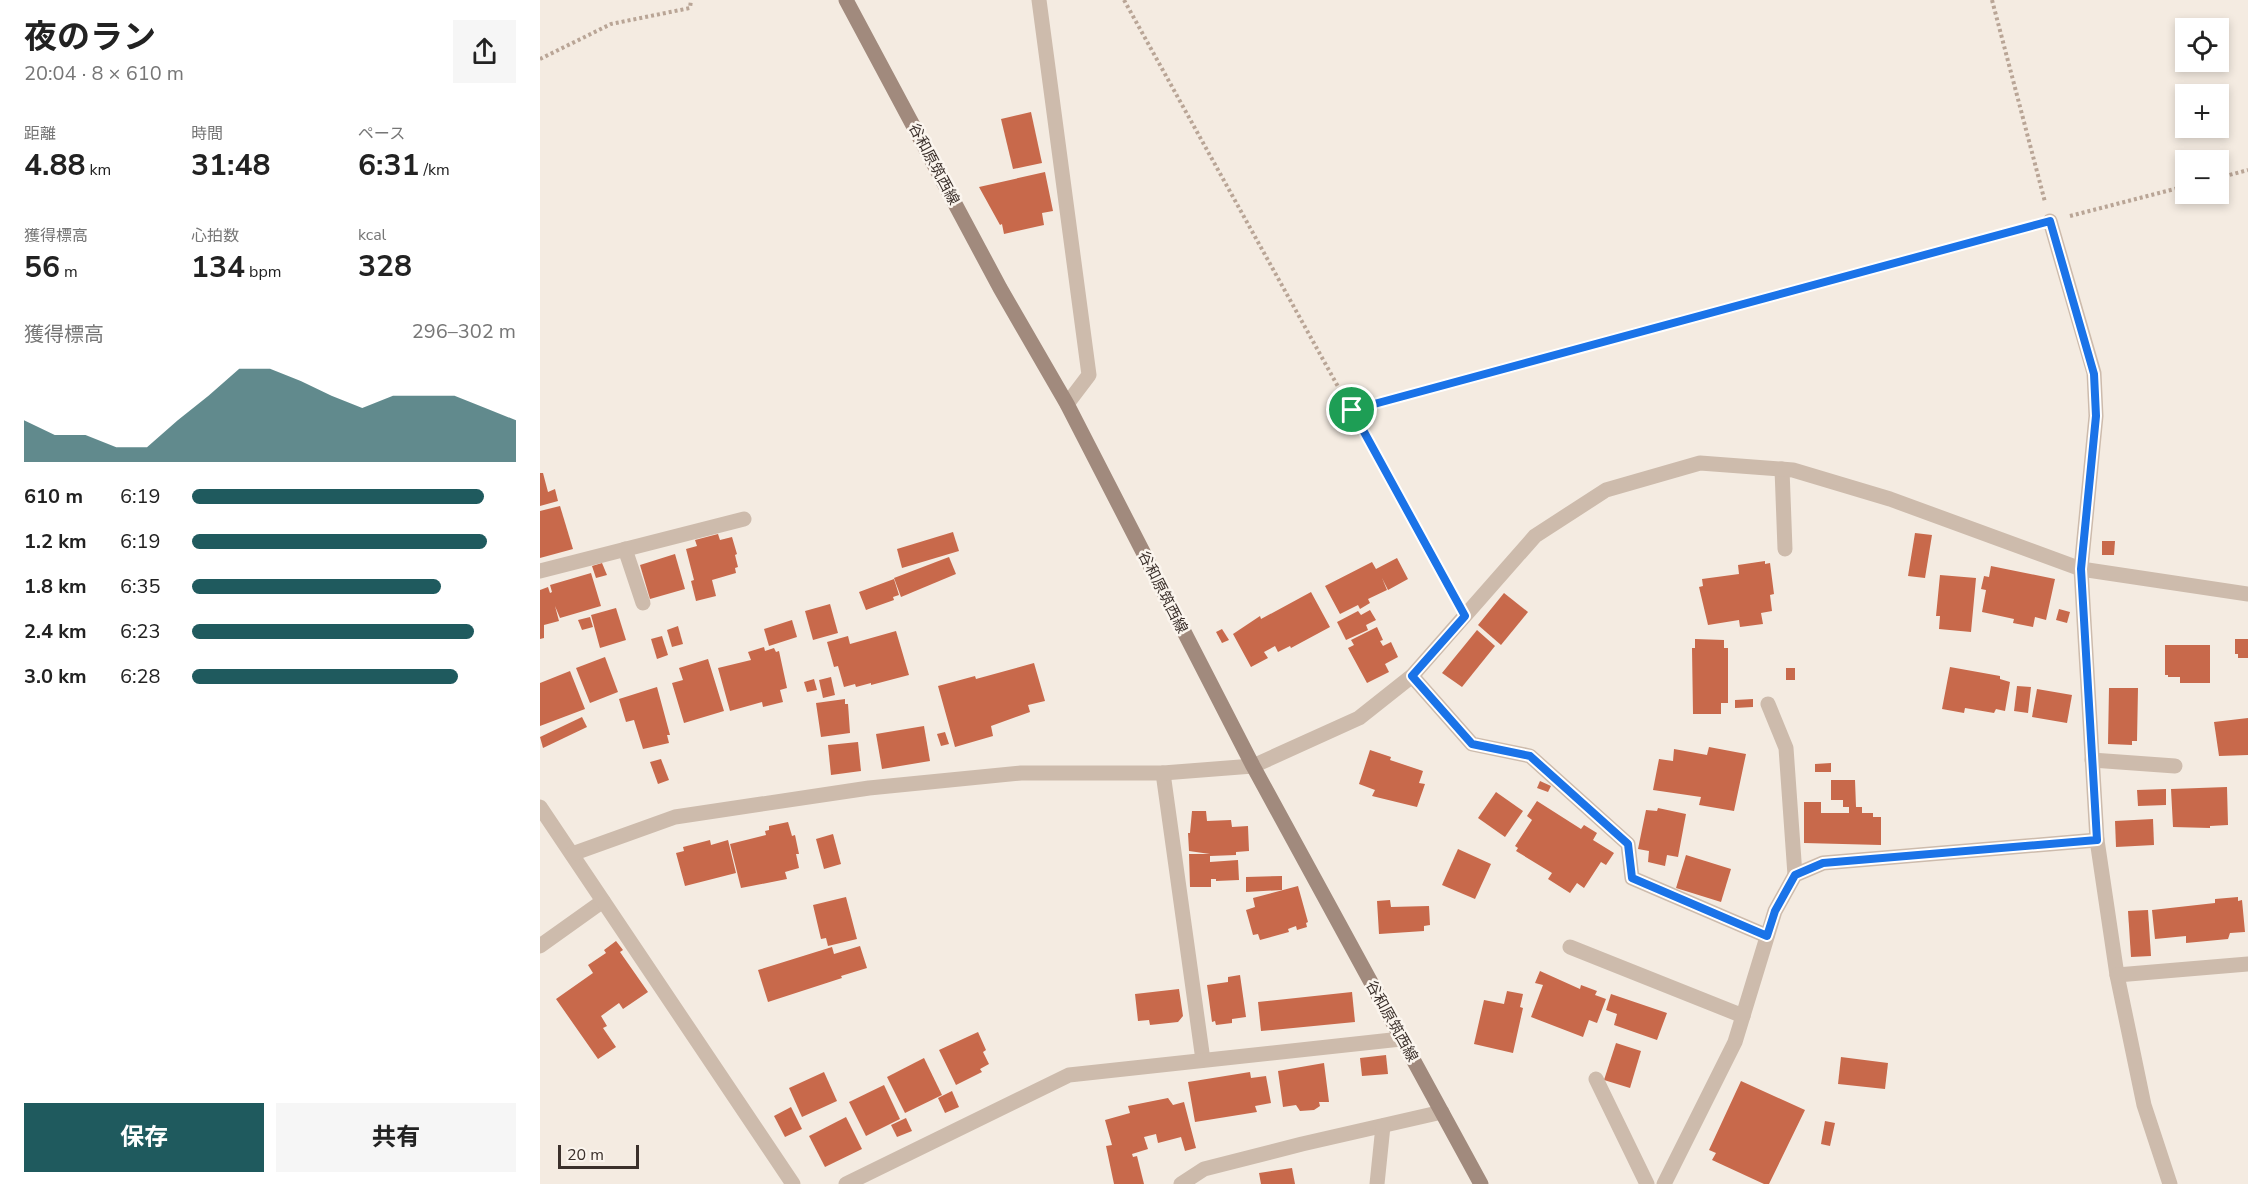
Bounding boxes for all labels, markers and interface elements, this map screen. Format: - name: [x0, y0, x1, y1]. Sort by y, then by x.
- text: 夜のラン: [24, 15, 156, 60]
- map controls: [2175, 18, 2229, 204]
- button: locate: [2175, 18, 2229, 72]
- button: share: [453, 20, 516, 83]
- text: 20:04 · 8 × 610 m: [24, 60, 184, 87]
- button: +: [2175, 84, 2229, 138]
- street label: 谷和原筑西線: [904, 120, 964, 208]
- text: 距離: [24, 123, 56, 145]
- text: 時間: [191, 123, 223, 145]
- text: ペース: [358, 123, 405, 145]
- text: 4.88: [24, 145, 85, 186]
- text: 31:48: [191, 145, 270, 186]
- text: 6:31: [358, 145, 419, 186]
- button: −: [2175, 150, 2229, 204]
- text: km: [85, 159, 111, 181]
- text: /km: [419, 159, 450, 181]
- text: kcal: [358, 224, 386, 246]
- text: 獲得標高: [24, 225, 88, 247]
- text: 心拍数: [191, 225, 239, 247]
- text: 328: [358, 246, 412, 287]
- text: 56: [24, 247, 60, 288]
- text: 134: [191, 247, 245, 288]
- text: m: [60, 261, 78, 283]
- text: bpm: [245, 261, 281, 283]
- text: 296–302 m: [412, 318, 516, 345]
- text: 獲得標高: [24, 321, 104, 348]
- pin: [1326, 384, 1377, 435]
- icon: arrive: [1335, 393, 1368, 426]
- text: 610 m: [24, 483, 83, 510]
- text: 6:19: [120, 483, 161, 510]
- text: 1.2 km: [24, 528, 87, 555]
- text: 6:19: [120, 528, 161, 555]
- street label: 谷和原筑西線: [1134, 547, 1192, 637]
- text: 1.8 km: [24, 573, 87, 600]
- text: 6:35: [120, 573, 161, 600]
- text: 2.4 km: [24, 618, 87, 645]
- text: 6:23: [120, 618, 161, 645]
- text: 3.0 km: [24, 663, 87, 690]
- text: 6:28: [120, 663, 161, 690]
- street label: 谷和原筑西線: [1361, 977, 1423, 1065]
- button: 保存: [24, 1103, 264, 1172]
- button: 共有: [276, 1103, 516, 1172]
- scale bar: [558, 1142, 639, 1170]
- text: 20 m: [567, 1144, 604, 1166]

